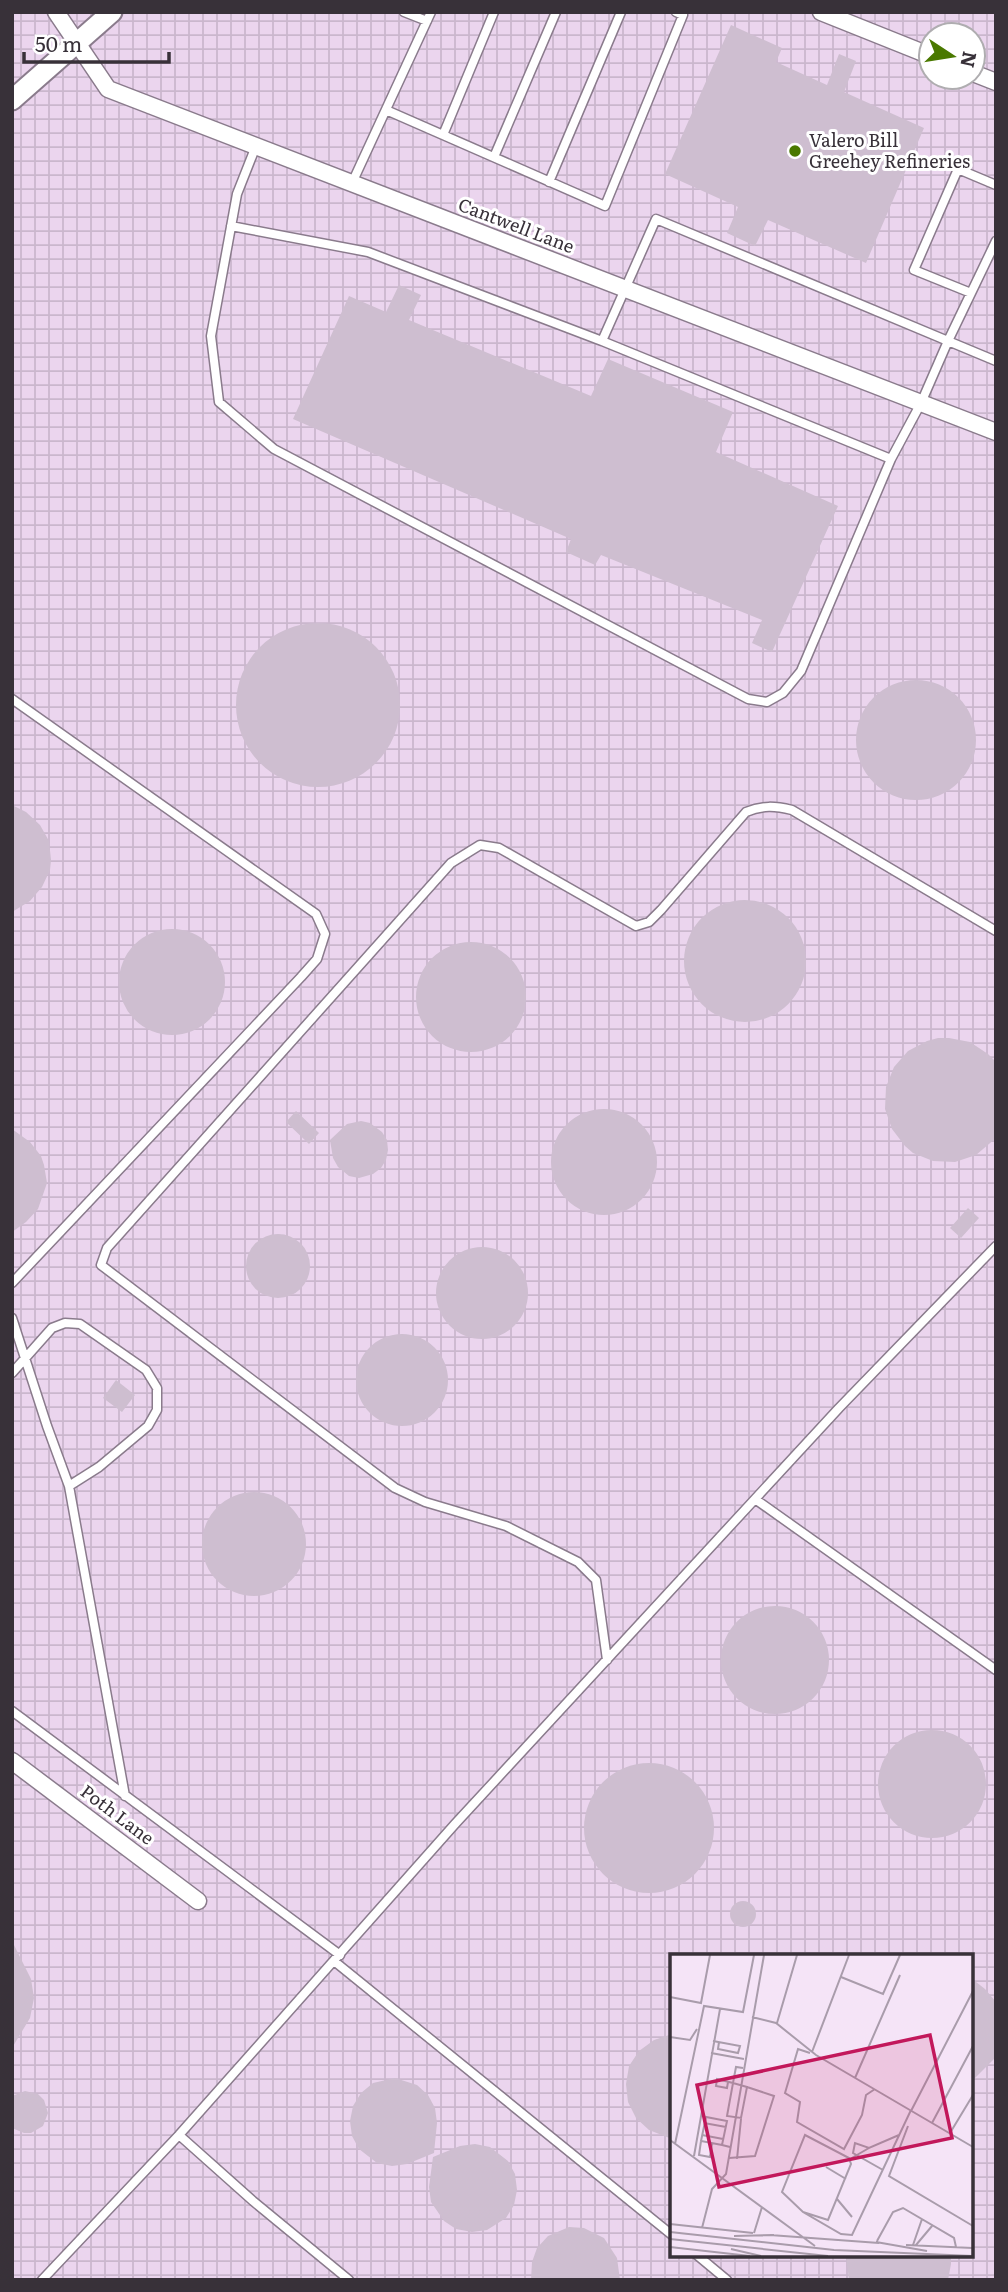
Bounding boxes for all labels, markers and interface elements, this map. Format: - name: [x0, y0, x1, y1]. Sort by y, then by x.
- scale bar: [24, 21, 170, 65]
- north arrow: [917, 21, 987, 91]
- text: 50 m: [35, 27, 82, 58]
- text: N: [954, 49, 985, 71]
- place label: Valero Bill Greehey Refineries: [809, 126, 970, 174]
- marker: Valero Bill Greehey Refineries: [787, 143, 803, 159]
- street label: Cantwell Lane: [455, 190, 578, 259]
- street label: Poth Lane: [75, 1777, 160, 1850]
- inset map: [670, 1954, 973, 2257]

